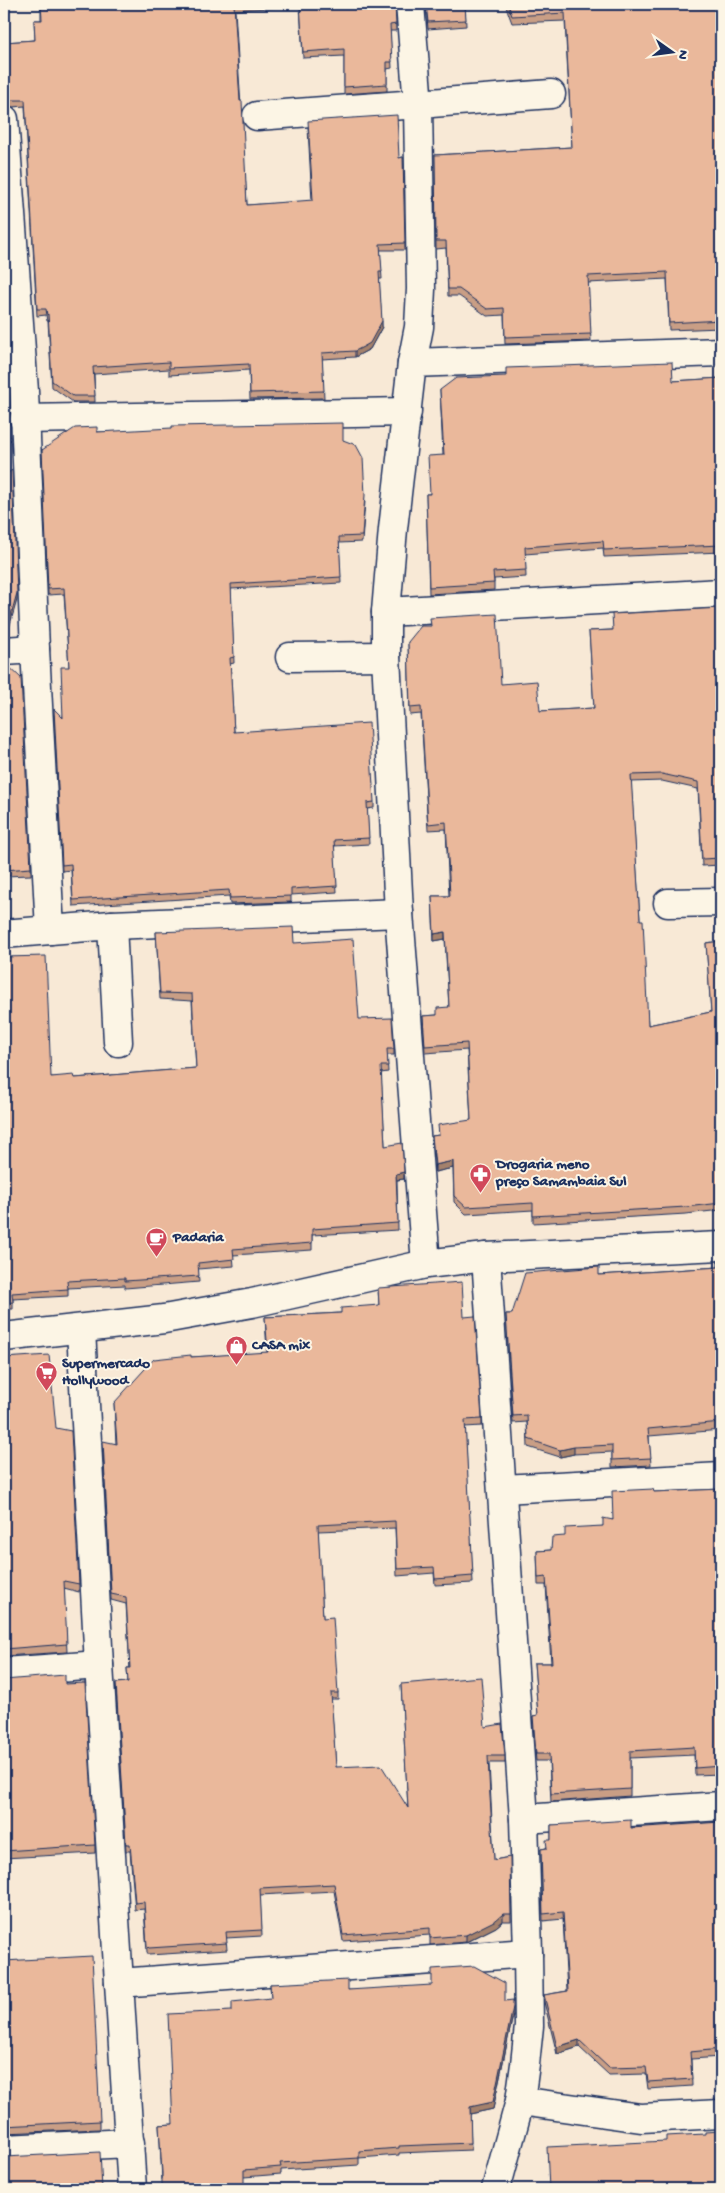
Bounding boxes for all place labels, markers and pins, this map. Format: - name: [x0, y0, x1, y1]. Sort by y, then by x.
- place label: Drogaria meno preço Samambaia Sul: [494, 1156, 627, 1191]
- pharmacy icon: Drogaria meno preço Samambaia Sul: [468, 1162, 492, 1193]
- cafe icon: Padaria: [145, 1226, 169, 1257]
- place label: Padaria: [172, 1229, 224, 1247]
- shop icon: CASA mix: [224, 1334, 248, 1365]
- place label: CASA mix: [251, 1337, 310, 1355]
- place label: Supermercado Hollywood: [62, 1355, 150, 1390]
- supermarket icon: Supermercado Hollywood: [34, 1361, 58, 1392]

